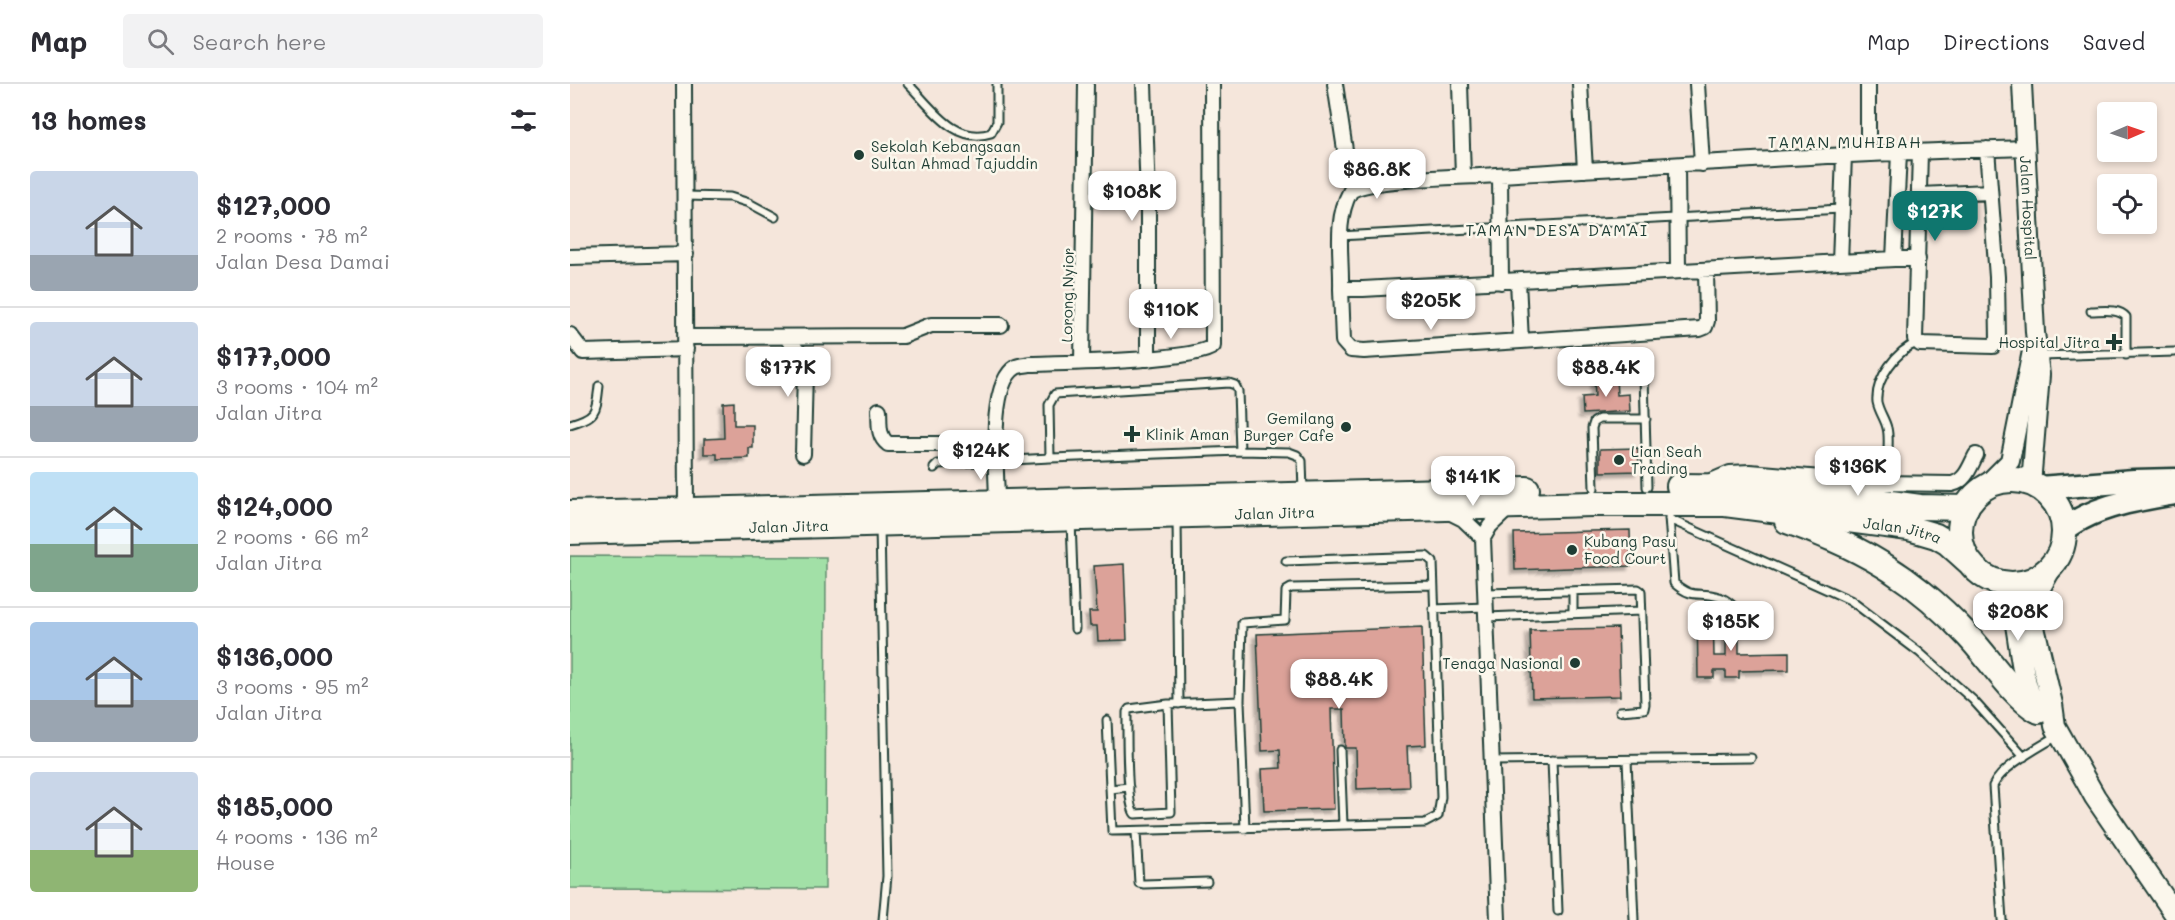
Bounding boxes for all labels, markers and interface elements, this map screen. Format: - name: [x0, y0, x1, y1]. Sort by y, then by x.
- search box: [123, 14, 543, 68]
- text: Map: [30, 23, 87, 59]
- icon: search: [144, 25, 177, 58]
- text: Search here: [192, 27, 326, 56]
- text: Map: [1867, 28, 1910, 55]
- text: Directions: [1943, 28, 2050, 55]
- text: Saved: [2083, 28, 2145, 55]
- north arrow: [2097, 102, 2157, 162]
- map controls: [2097, 102, 2157, 234]
- text: 13 homes: [30, 103, 147, 137]
- icon: filters: [507, 104, 540, 137]
- district label: TAMAN MUHIBAH: [1768, 131, 1922, 152]
- place label: Sekolah Kebangsaan Sultan Ahmad Tajuddin: [871, 136, 1038, 173]
- marker: Sekolah Kebangsaan Sultan Ahmad Tajuddin: [852, 148, 866, 162]
- pin: $86.8K: [1328, 149, 1426, 200]
- text: $86.8K: [1343, 155, 1411, 181]
- street label: Jalan Hospital: [2016, 155, 2041, 260]
- pin: $108K: [1090, 171, 1174, 222]
- button: locate: [2097, 174, 2157, 234]
- text: $108K: [1102, 177, 1162, 203]
- text: $127,000: [216, 188, 331, 222]
- pin: $127K: [1893, 191, 1977, 242]
- icon: home: [78, 195, 150, 267]
- text: $127K: [1907, 197, 1963, 223]
- district label: TAMAN DESA DAMAI: [1466, 219, 1649, 240]
- text: 2 rooms · 78 m²: [216, 222, 368, 248]
- street label: Lorong Nyior: [1056, 247, 1078, 343]
- text: Jalan Desa Damai: [216, 248, 390, 274]
- pin: $205K: [1389, 280, 1473, 331]
- text: $205K: [1400, 286, 1462, 312]
- pin: $110K: [1129, 289, 1213, 340]
- text: $110K: [1143, 295, 1199, 321]
- place label: Hospital Jitra: [1998, 332, 2100, 352]
- marker: Hospital Jitra: [2105, 333, 2123, 351]
- text: $177,000: [216, 339, 331, 373]
- icon: home: [78, 346, 150, 418]
- pin: $177K: [746, 347, 830, 398]
- pin: $88.4K: [1557, 347, 1655, 398]
- text: $177K: [760, 353, 816, 379]
- text: $88.4K: [1571, 353, 1641, 379]
- text: 3 rooms · 104 m²: [216, 373, 378, 399]
- text: Jalan Jitra: [216, 399, 323, 425]
- place label: Gemilang Burger Cafe: [1243, 408, 1334, 445]
- marker: Gemilang Burger Cafe: [1339, 420, 1353, 434]
- place label: Klinik Aman: [1146, 424, 1229, 444]
- marker: Klinik Aman: [1123, 425, 1141, 443]
- pin: $124K: [939, 430, 1023, 481]
- text: $124K: [952, 436, 1010, 462]
- place label: Lian Seah Trading: [1631, 441, 1701, 478]
- pin: $136K: [1816, 446, 1900, 497]
- text: $136K: [1829, 452, 1887, 478]
- marker: Lian Seah Trading: [1612, 453, 1626, 467]
- pin: $141K: [1431, 456, 1515, 507]
- text: $141K: [1445, 462, 1501, 488]
- text: $124,000: [216, 489, 333, 523]
- icon: home: [78, 496, 150, 568]
- street label: Jalan Jitra: [1234, 502, 1315, 524]
- street label: Jalan Jitra: [1862, 512, 1946, 548]
- street label: Jalan Jitra: [749, 515, 829, 537]
- text: 2 rooms · 66 m²: [216, 523, 369, 549]
- place label: Kubang Pasu Food Court: [1584, 531, 1676, 568]
- marker: Kubang Pasu Food Court: [1565, 543, 1579, 557]
- text: Jalan Jitra: [216, 549, 323, 575]
- pin: $208K: [1976, 591, 2060, 642]
- text: $208K: [1987, 597, 2049, 623]
- pin: $185K: [1689, 601, 1773, 652]
- text: $185K: [1702, 607, 1760, 633]
- text: $136,000: [216, 639, 333, 673]
- icon: home: [78, 646, 150, 718]
- place label: Tenaga Nasional: [1442, 653, 1563, 673]
- marker: Tenaga Nasional: [1568, 656, 1582, 670]
- pin: $88.4K: [1290, 659, 1388, 710]
- text: $88.4K: [1304, 665, 1374, 691]
- text: 3 rooms · 95 m²: [216, 673, 368, 699]
- text: Jalan Jitra: [216, 699, 323, 725]
- text: $185,000: [216, 789, 333, 823]
- icon: home: [78, 796, 150, 868]
- text: 4 rooms · 136 m²: [216, 823, 378, 849]
- text: House: [216, 849, 275, 875]

